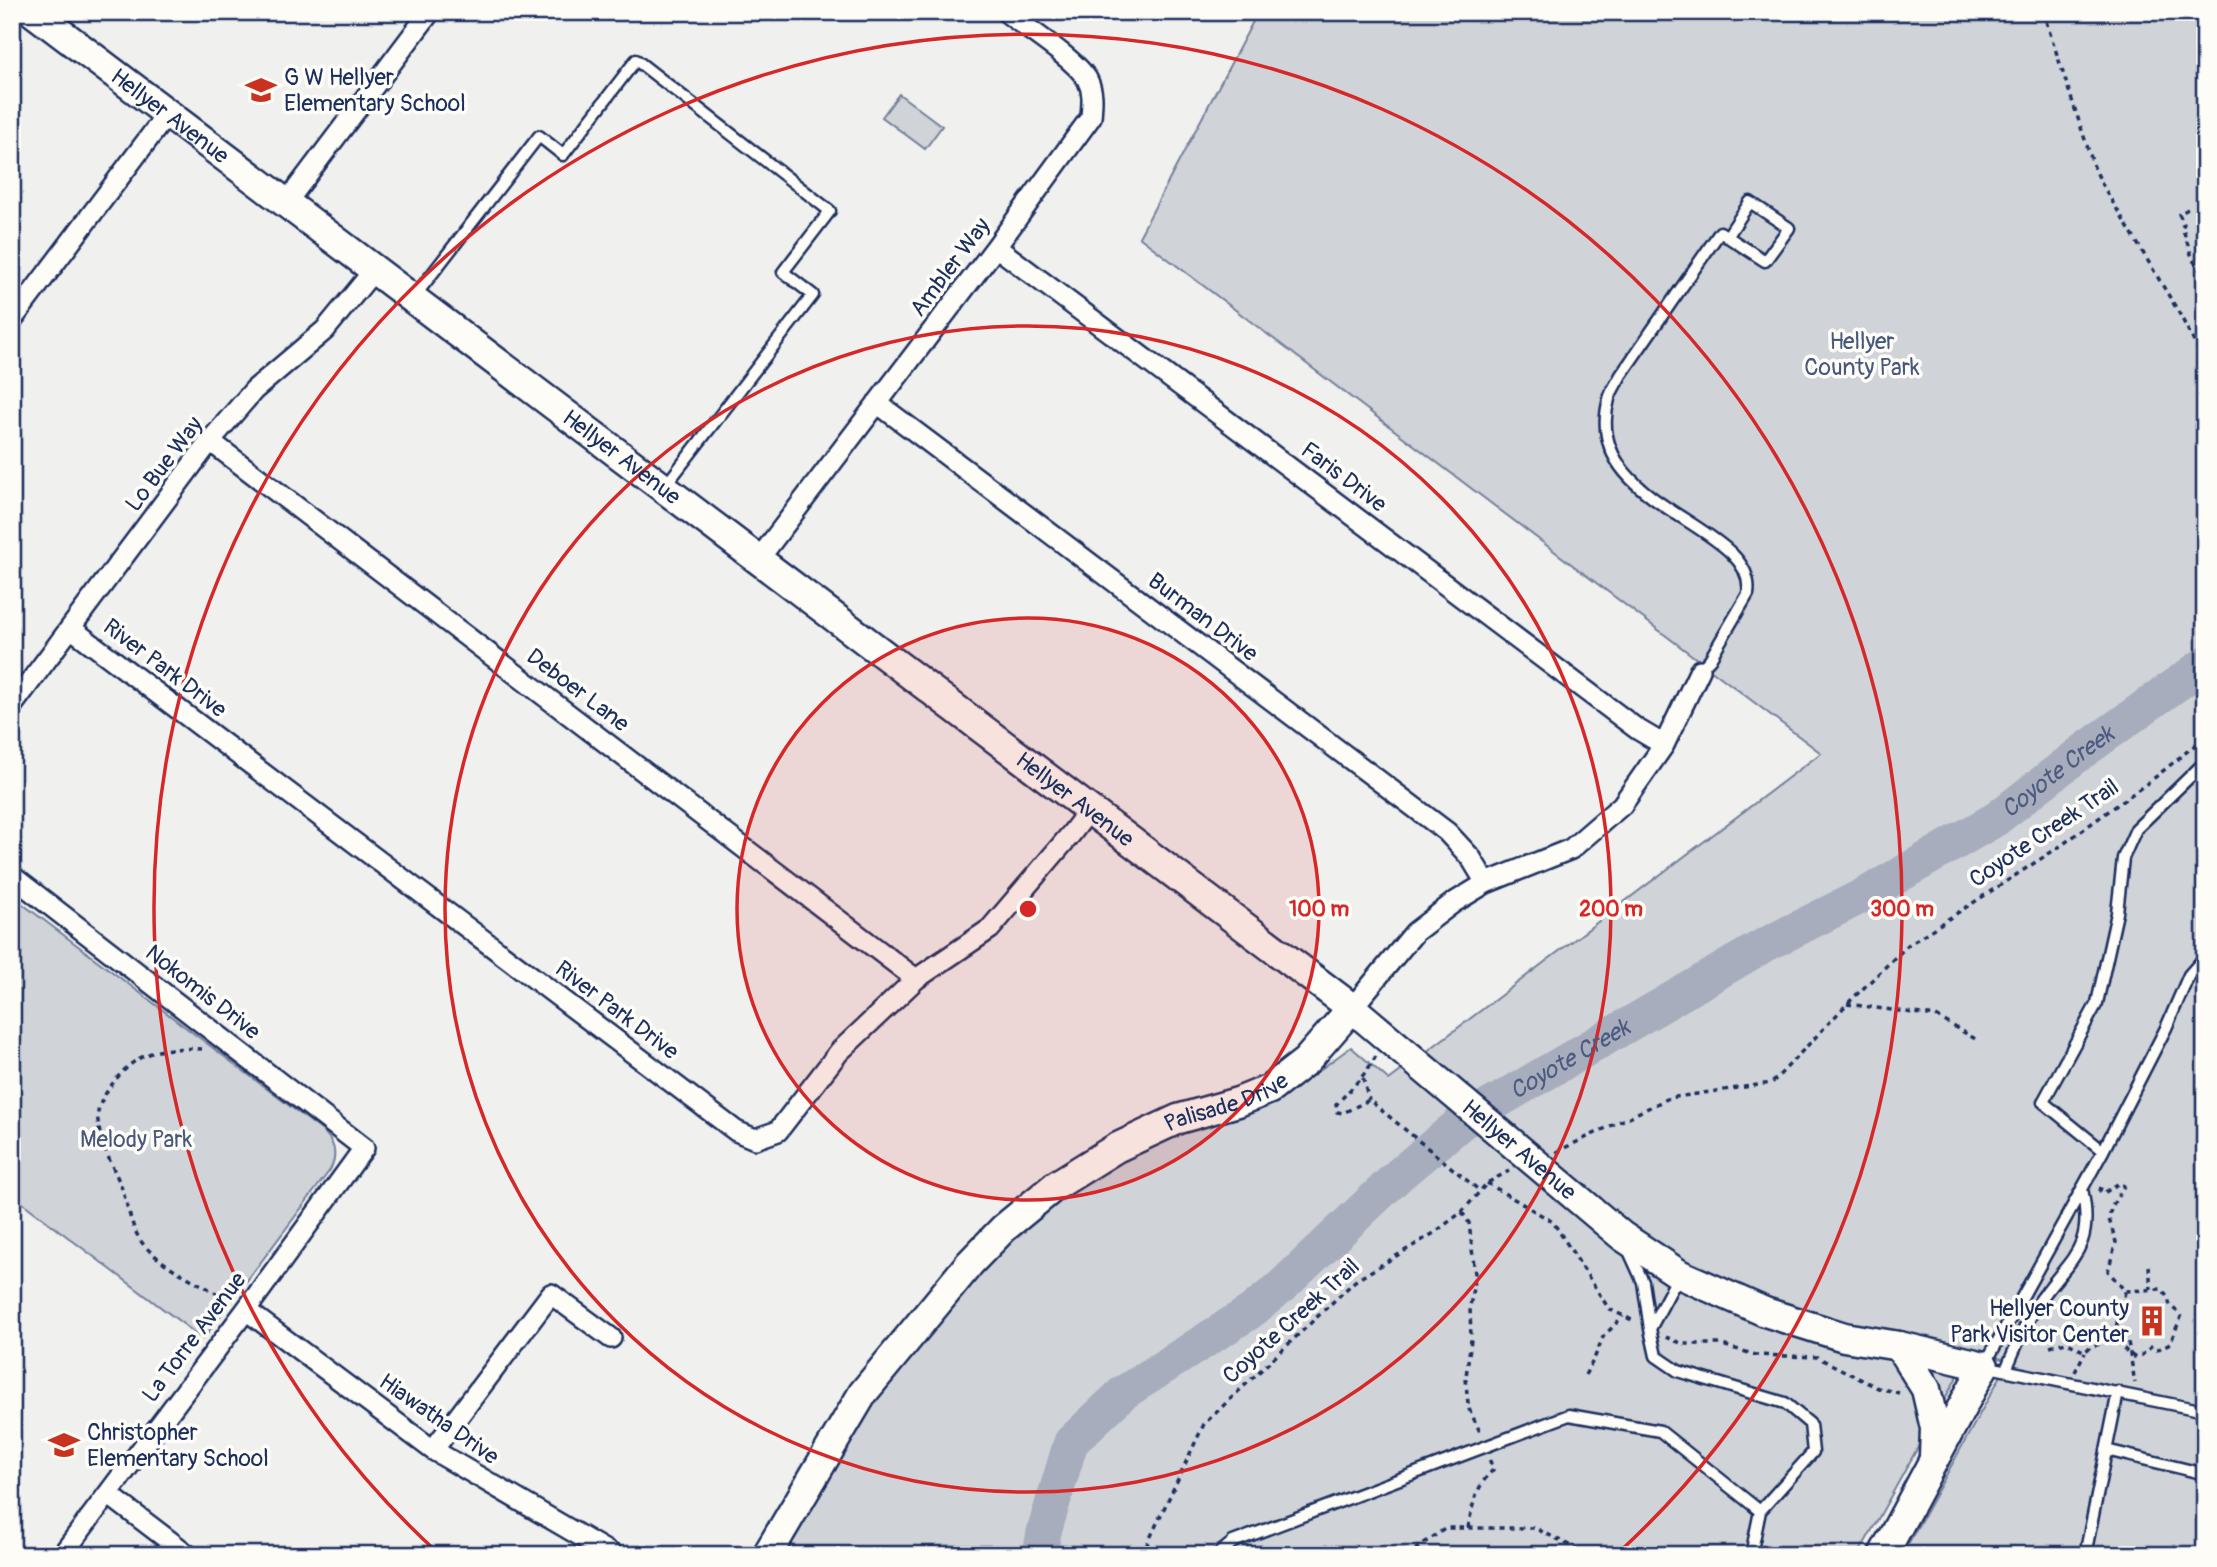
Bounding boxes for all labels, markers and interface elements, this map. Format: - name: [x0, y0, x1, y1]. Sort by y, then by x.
- street label: Hellyer Avenue: [105, 62, 236, 170]
- place label: G W Hellyer Elementary School: [284, 63, 466, 118]
- school or university icon: G W Hellyer Elementary School: [244, 73, 278, 107]
- street label: Ambler Way: [903, 212, 997, 322]
- park label: Hellyer County Park: [1804, 327, 1920, 382]
- street label: Hellyer Avenue: [557, 403, 687, 511]
- street label: Lo Bue Way: [119, 411, 209, 517]
- street label: Faris Drive: [1295, 435, 1393, 519]
- street label: Burman Drive: [1142, 566, 1264, 668]
- street label: River Park Drive: [97, 612, 233, 724]
- street label: Deboer Lane: [521, 642, 636, 738]
- water label: Coyote Creek: [1995, 718, 2121, 824]
- street label: Hellyer Avenue: [1010, 745, 1141, 853]
- street label: Coyote Creek Trail: [1964, 772, 2124, 894]
- text: 100 m: [1289, 896, 1349, 923]
- text: 200 m: [1579, 896, 1643, 923]
- text: 300 m: [1870, 896, 1934, 923]
- centre of rings: [1016, 897, 1040, 921]
- street label: Nokomis Drive: [140, 938, 267, 1046]
- street label: River Park Drive: [549, 954, 685, 1066]
- water label: Coyote Creek: [1504, 1012, 1637, 1105]
- street label: Palisade Drive: [1159, 1065, 1295, 1138]
- street label: Hellyer Avenue: [1456, 1093, 1583, 1206]
- park label: Melody Park: [80, 1125, 192, 1154]
- street label: Coyote Creek Trail: [1217, 1252, 1365, 1390]
- street label: La Torre Avenue: [136, 1266, 253, 1408]
- place label: Hellyer County Park Visitor Center: [1950, 1294, 2129, 1349]
- building icon: Hellyer County Park Visitor Center: [2135, 1304, 2169, 1338]
- street label: Hiawatha Drive: [373, 1367, 505, 1471]
- place label: Christopher Elementary School: [87, 1418, 269, 1473]
- school or university icon: Christopher Elementary School: [47, 1428, 81, 1462]

